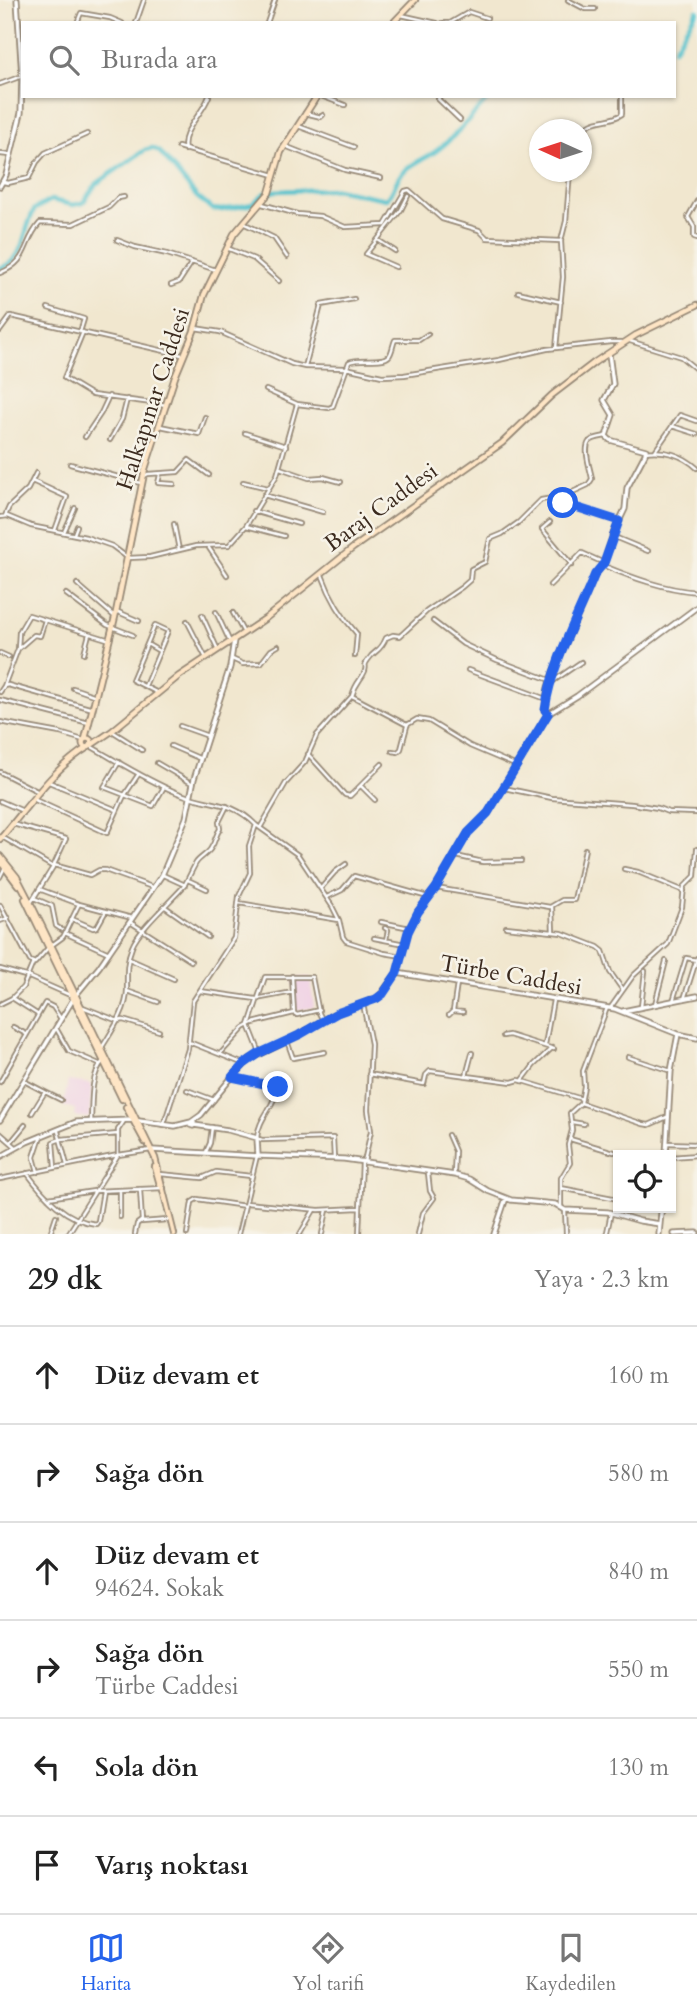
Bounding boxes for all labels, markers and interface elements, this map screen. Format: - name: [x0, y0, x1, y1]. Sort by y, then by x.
- search box: [21, 21, 676, 98]
- icon: search: [45, 41, 83, 79]
- text: Burada ara: [101, 42, 218, 77]
- north arrow: [529, 119, 592, 182]
- street label: Halkapınar Caddesi: [109, 304, 197, 494]
- street label: Baraj Caddesi: [318, 455, 444, 559]
- route start: [547, 487, 578, 518]
- street label: Türbe Caddesi: [438, 947, 584, 1003]
- route end: [262, 1071, 293, 1102]
- map controls: [613, 1150, 676, 1213]
- button: locate: [613, 1150, 676, 1213]
- text: 29 dk: [28, 1259, 103, 1300]
- text: Yaya · 2.3 km: [534, 1264, 669, 1295]
- icon: ahead: [28, 1356, 66, 1394]
- text: Düz devam et: [95, 1358, 259, 1393]
- text: 160 m: [608, 1360, 669, 1391]
- icon: right: [28, 1454, 66, 1492]
- text: Sağa dön: [95, 1456, 204, 1491]
- text: 580 m: [608, 1458, 669, 1489]
- text: Düz devam et: [95, 1538, 259, 1573]
- icon: ahead: [28, 1552, 66, 1590]
- text: 840 m: [608, 1556, 669, 1587]
- text: 94624. Sokak: [95, 1573, 224, 1604]
- text: Sağa dön: [95, 1636, 204, 1671]
- icon: right: [28, 1650, 66, 1688]
- text: 550 m: [608, 1654, 669, 1685]
- text: Türbe Caddesi: [95, 1671, 238, 1702]
- icon: left: [28, 1748, 66, 1786]
- text: Sola dön: [95, 1750, 198, 1785]
- text: 130 m: [608, 1752, 669, 1783]
- icon: arrive: [28, 1846, 66, 1884]
- text: Varış noktası: [95, 1848, 248, 1883]
- tab: Harita: [81, 1929, 131, 1997]
- tab: Yol tarifi: [293, 1929, 364, 1997]
- tab: Kaydedilen: [525, 1929, 616, 1997]

